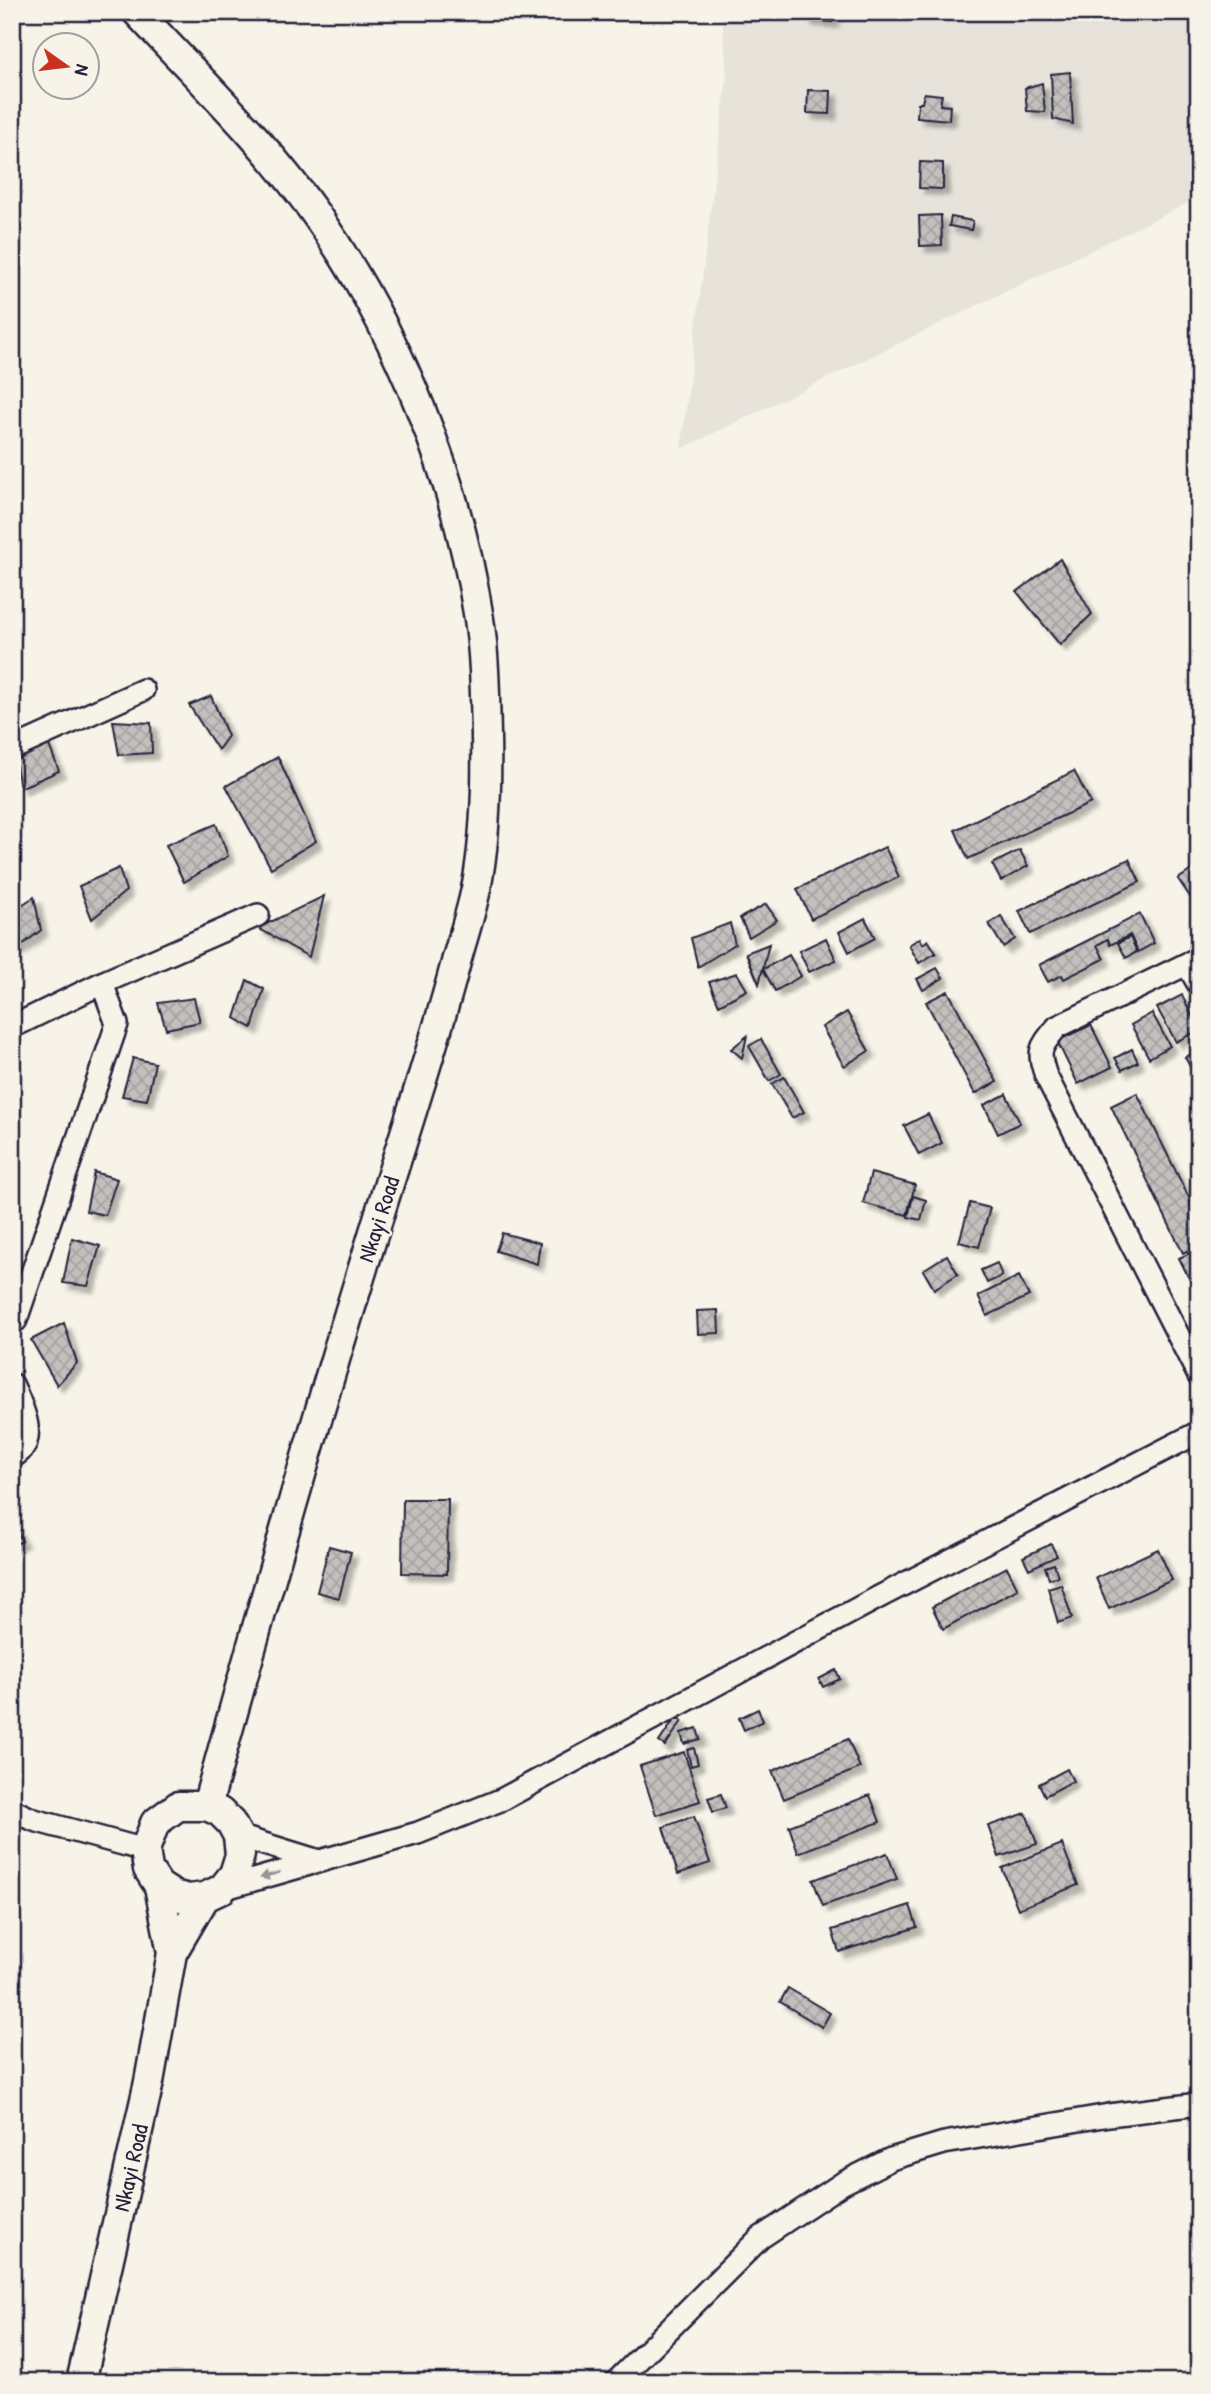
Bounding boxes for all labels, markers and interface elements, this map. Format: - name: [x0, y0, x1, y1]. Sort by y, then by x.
- north arrow: [32, 32, 102, 102]
- text: N: [69, 62, 96, 78]
- street label: Nkayi Road: [350, 1172, 406, 1266]
- one-way arrow: [259, 1871, 280, 1881]
- street label: Nkayi Road: [105, 2121, 155, 2214]

